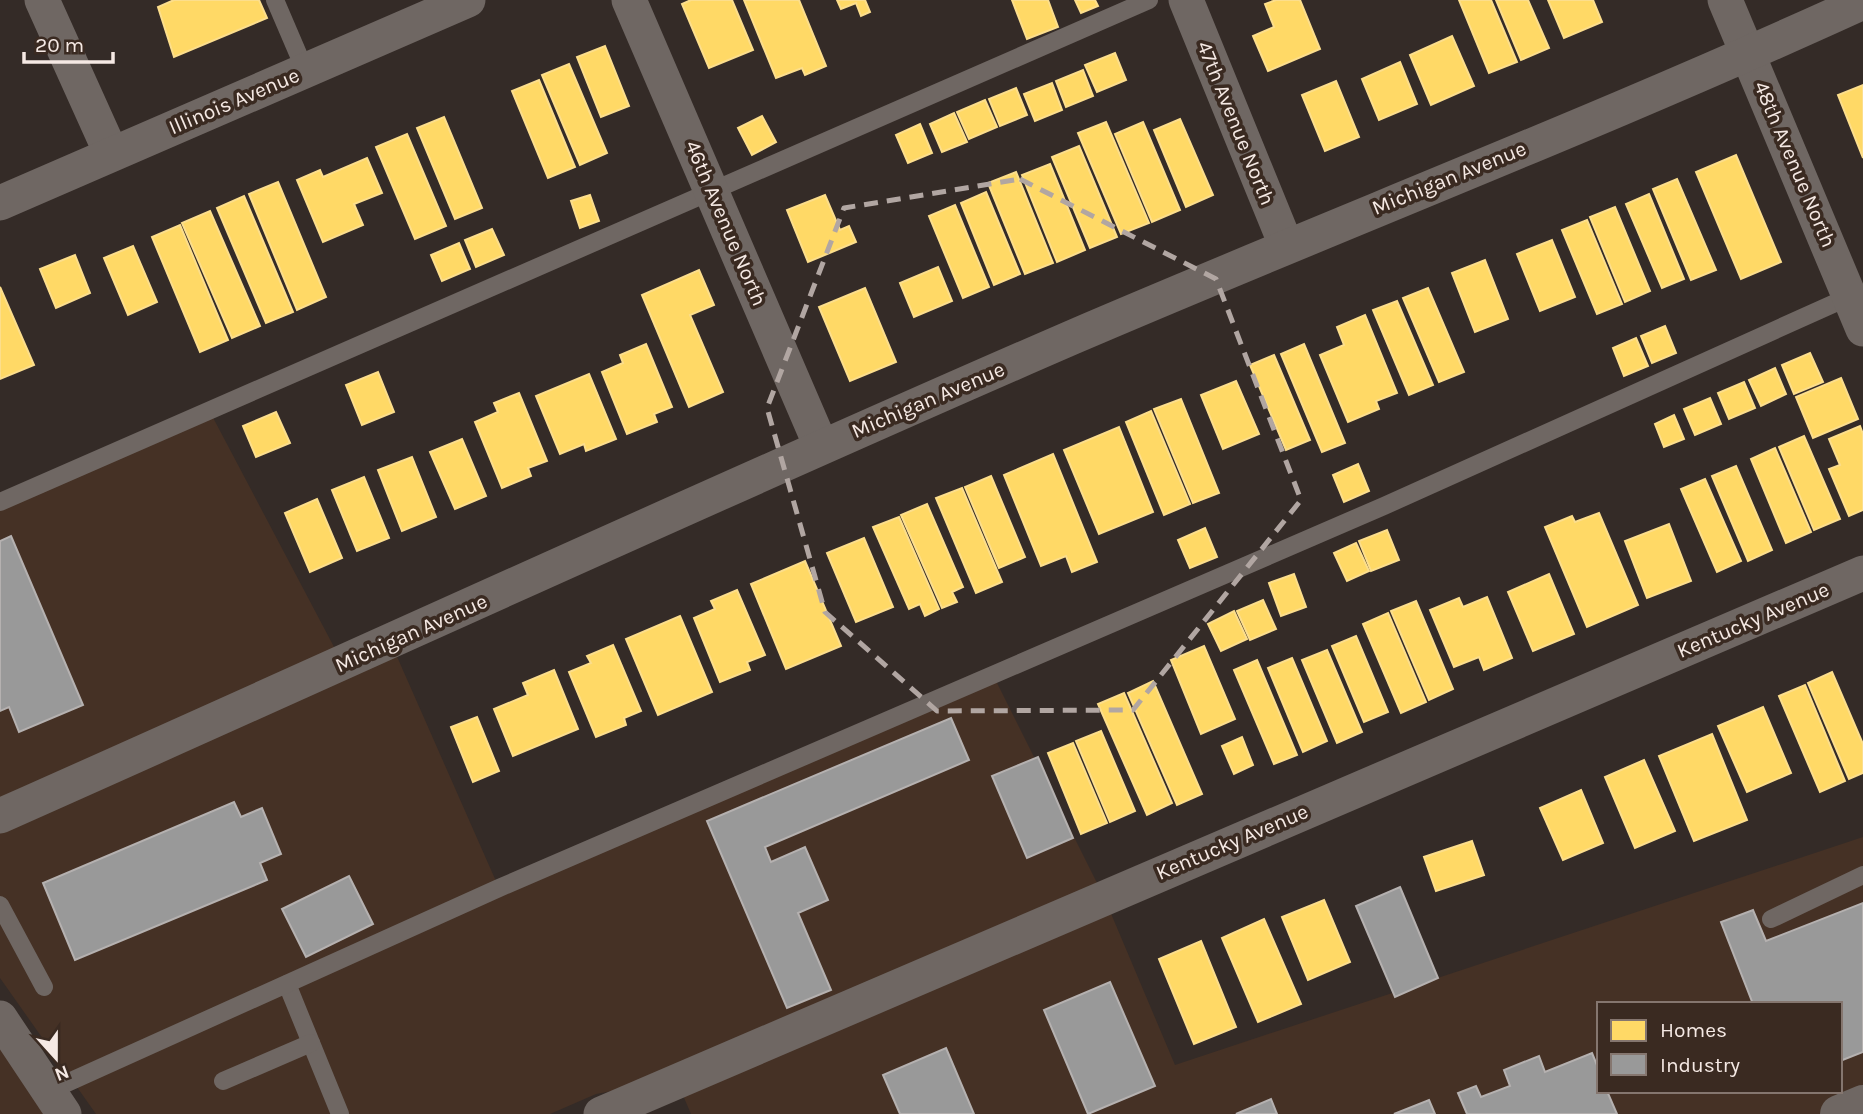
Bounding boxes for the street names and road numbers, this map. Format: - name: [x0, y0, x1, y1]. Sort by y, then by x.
- street label: 47th Avenue North: [1192, 37, 1280, 209]
- street label: Illinois Avenue: [165, 63, 303, 139]
- street label: 48th Avenue North: [1749, 77, 1841, 251]
- street label: Michigan Avenue: [1368, 136, 1530, 220]
- street label: 46th Avenue North: [680, 137, 772, 309]
- street label: Michigan Avenue: [848, 357, 1008, 443]
- street label: Kentucky Avenue: [1673, 577, 1833, 663]
- street label: Michigan Avenue: [331, 589, 491, 677]
- street label: Kentucky Avenue: [1152, 799, 1312, 885]

